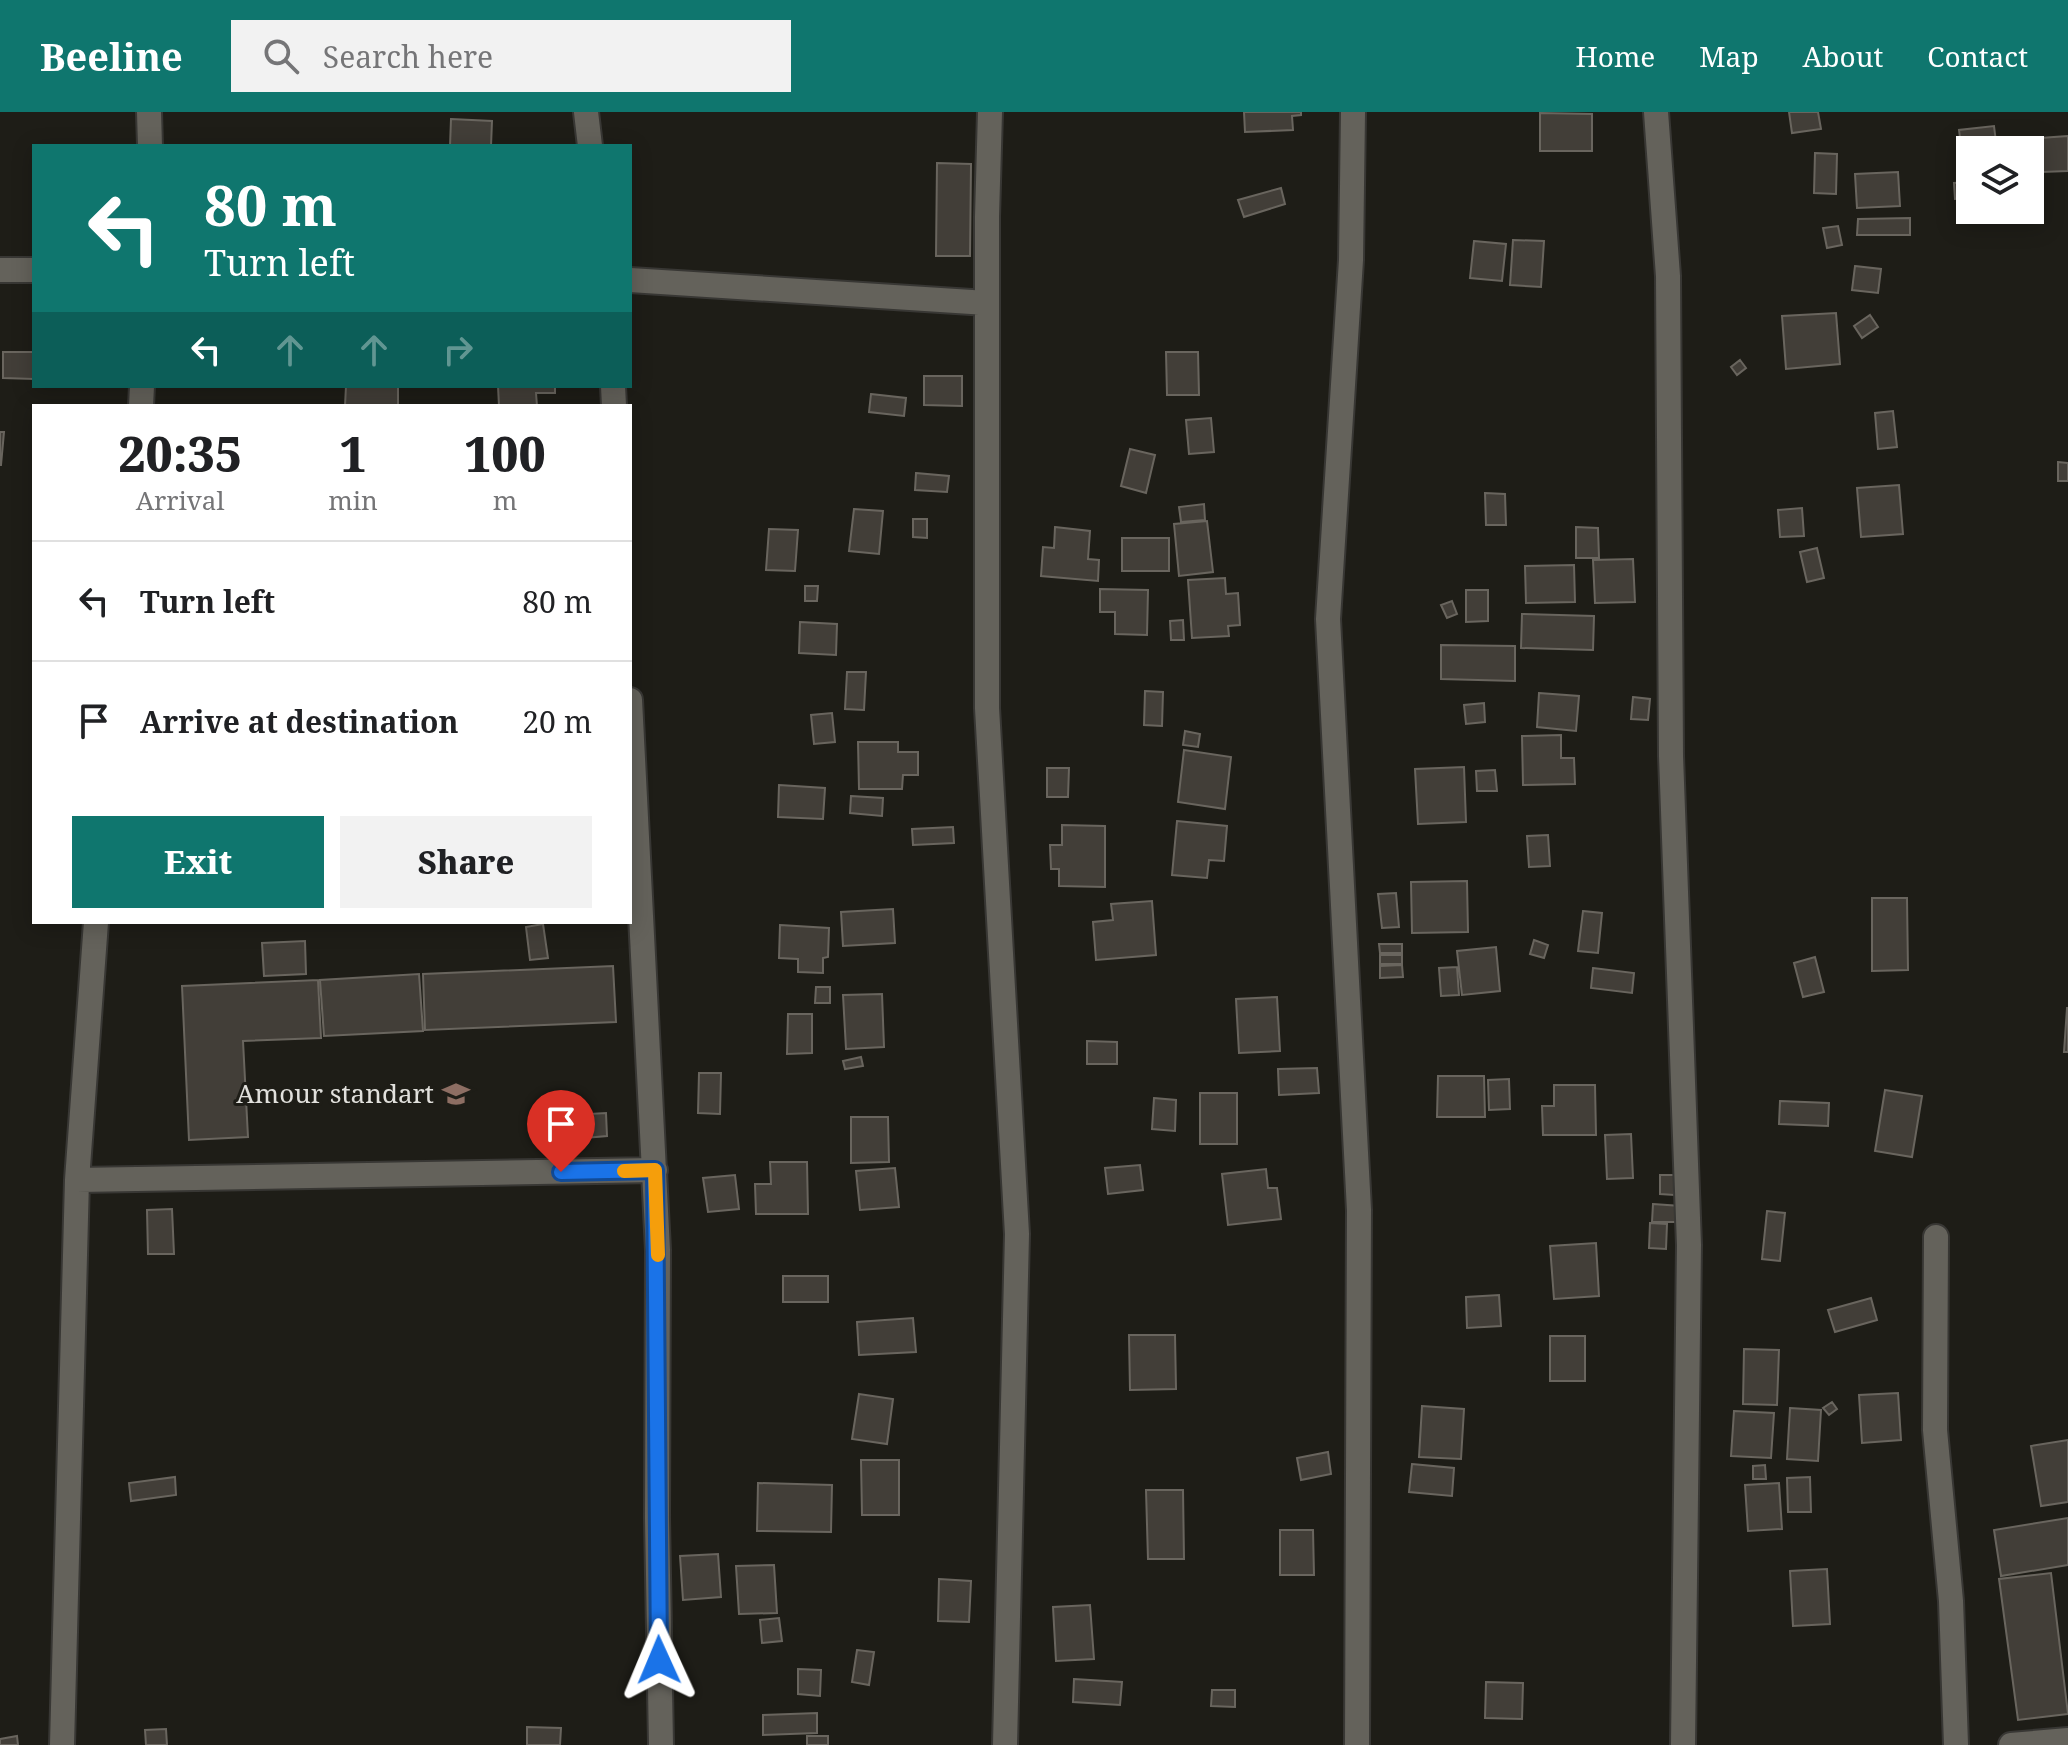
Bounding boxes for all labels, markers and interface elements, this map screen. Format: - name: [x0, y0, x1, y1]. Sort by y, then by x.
- search box: [231, 20, 791, 92]
- text: Beeline: [40, 30, 183, 82]
- icon: search: [259, 34, 303, 78]
- text: Search here: [323, 36, 493, 77]
- text: Home: [1576, 37, 1655, 75]
- text: Map: [1699, 37, 1759, 75]
- text: About: [1803, 37, 1883, 75]
- text: Contact: [1927, 37, 2028, 75]
- map controls: [1956, 136, 2044, 224]
- button: layers: [1956, 136, 2044, 224]
- text: 80 m: [204, 166, 337, 242]
- icon: left: [72, 176, 176, 280]
- text: Turn left: [204, 238, 355, 287]
- icon: left: [184, 328, 228, 372]
- icon: ahead: [268, 328, 312, 372]
- icon: ahead: [352, 328, 396, 372]
- icon: right: [436, 328, 480, 372]
- text: 20:35: [118, 421, 242, 486]
- text: 1: [339, 421, 367, 486]
- text: 100: [464, 421, 546, 486]
- text: Arrival: [136, 482, 225, 518]
- text: min: [328, 482, 378, 518]
- text: m: [493, 482, 517, 518]
- icon: left: [72, 579, 116, 623]
- text: Turn left: [140, 581, 275, 622]
- text: 80 m: [522, 581, 592, 622]
- icon: arrive: [72, 699, 116, 743]
- text: Arrive at destination: [140, 701, 459, 742]
- text: 20 m: [522, 701, 592, 742]
- button: Exit: [72, 816, 324, 908]
- button: Share: [340, 816, 592, 908]
- place label: Amour standart: [236, 1075, 434, 1111]
- school or university icon: Amour standart: [441, 1079, 471, 1109]
- pin: [527, 1090, 595, 1172]
- icon: arrive: [539, 1102, 583, 1146]
- position arrow: [617, 1618, 701, 1702]

